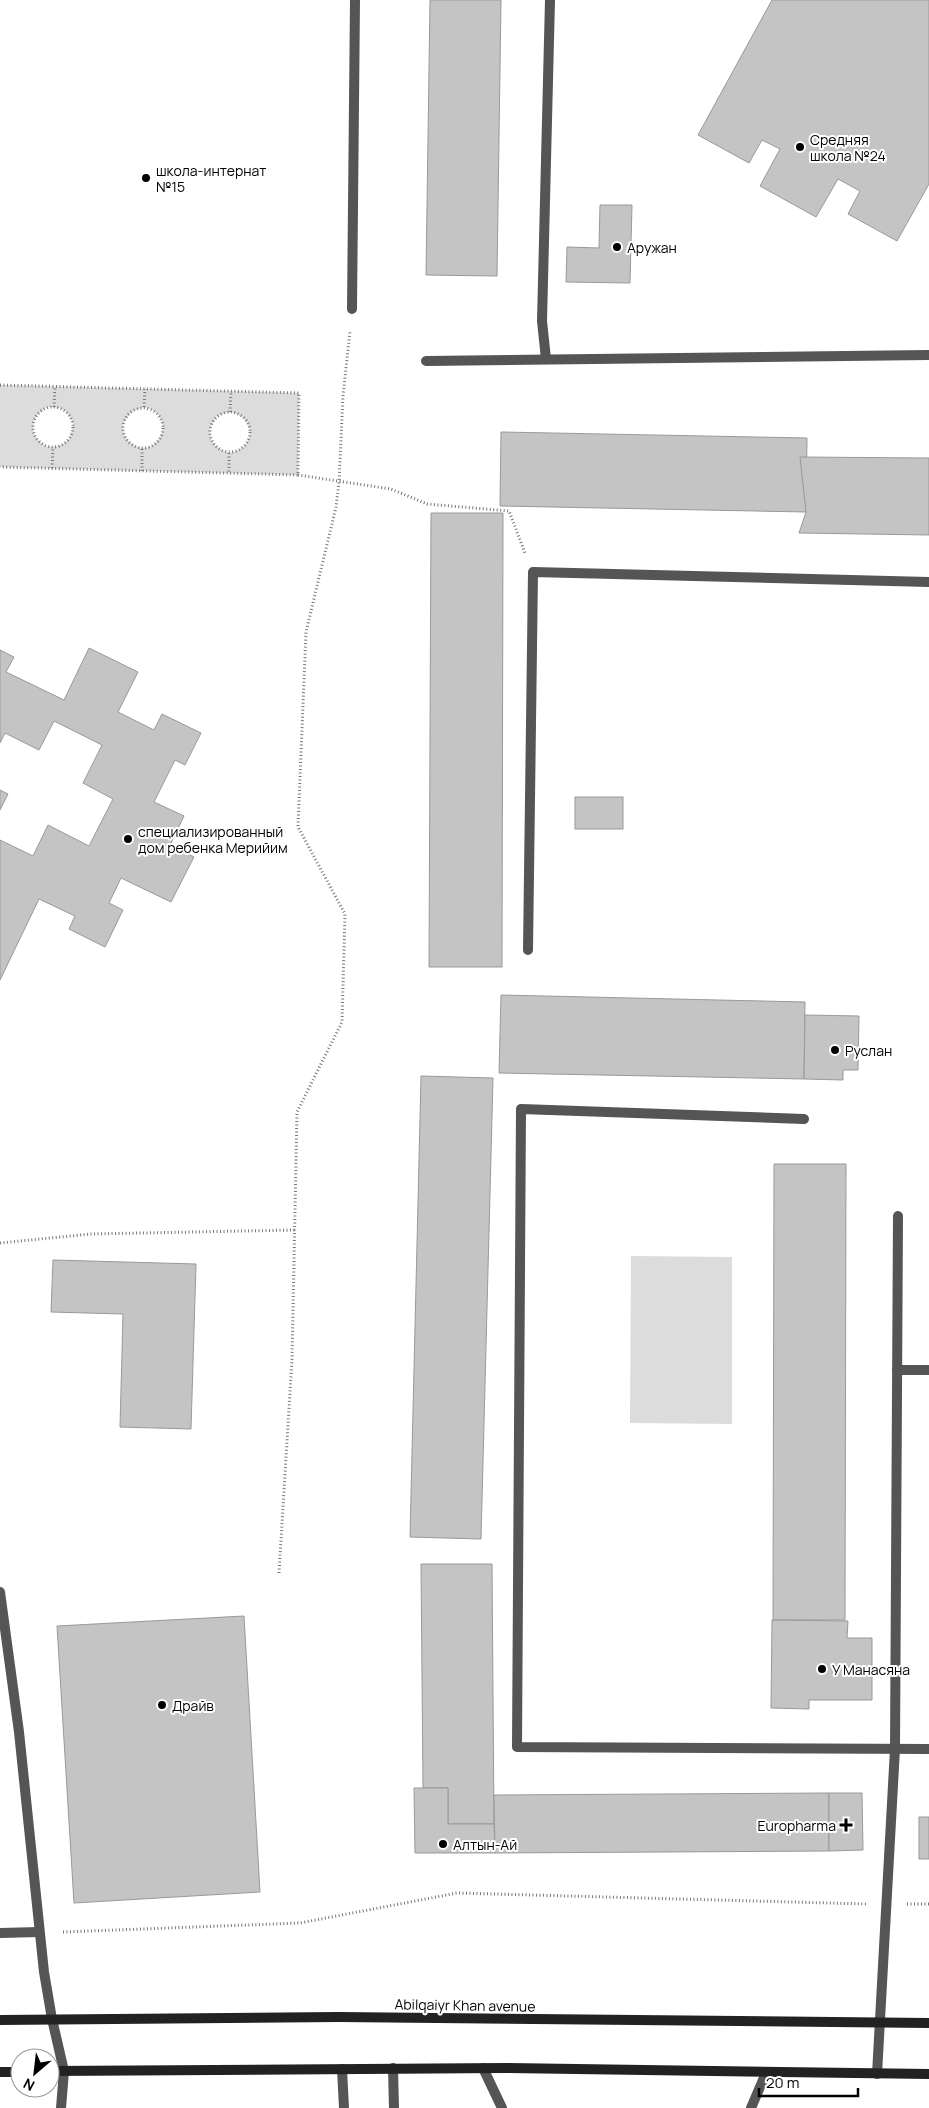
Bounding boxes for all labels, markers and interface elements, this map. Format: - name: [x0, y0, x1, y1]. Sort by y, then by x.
- place label: Средняя школа №24: [810, 130, 886, 165]
- marker: Средняя школа №24: [794, 141, 806, 153]
- place label: школа-интернат №15: [156, 161, 266, 196]
- marker: школа-интернат №15: [140, 172, 152, 184]
- place label: Аружан: [627, 238, 677, 257]
- marker: Аружан: [611, 241, 623, 253]
- place label: специализированный дом ребенка Мерийим: [138, 822, 288, 857]
- marker: специализированный дом ребенка Мерийим: [122, 833, 134, 845]
- place label: Руслан: [845, 1041, 892, 1060]
- marker: Руслан: [829, 1044, 841, 1056]
- place label: У Манасяна: [832, 1660, 910, 1679]
- marker: У Манасяна: [816, 1663, 828, 1675]
- place label: Драйв: [172, 1696, 214, 1715]
- marker: Драйв: [156, 1699, 168, 1711]
- place label: Europharma: [757, 1816, 836, 1835]
- marker: Europharma: [840, 1819, 852, 1831]
- place label: Алтын-Ай: [453, 1835, 517, 1854]
- marker: Алтын-Ай: [437, 1838, 449, 1850]
- street label: Abilqaiyr Khan avenue: [394, 1994, 536, 2016]
- north arrow: [10, 2048, 60, 2098]
- scale bar: [759, 2066, 858, 2098]
- text: 20 m: [766, 2072, 799, 2093]
- text: N: [20, 2074, 38, 2096]

